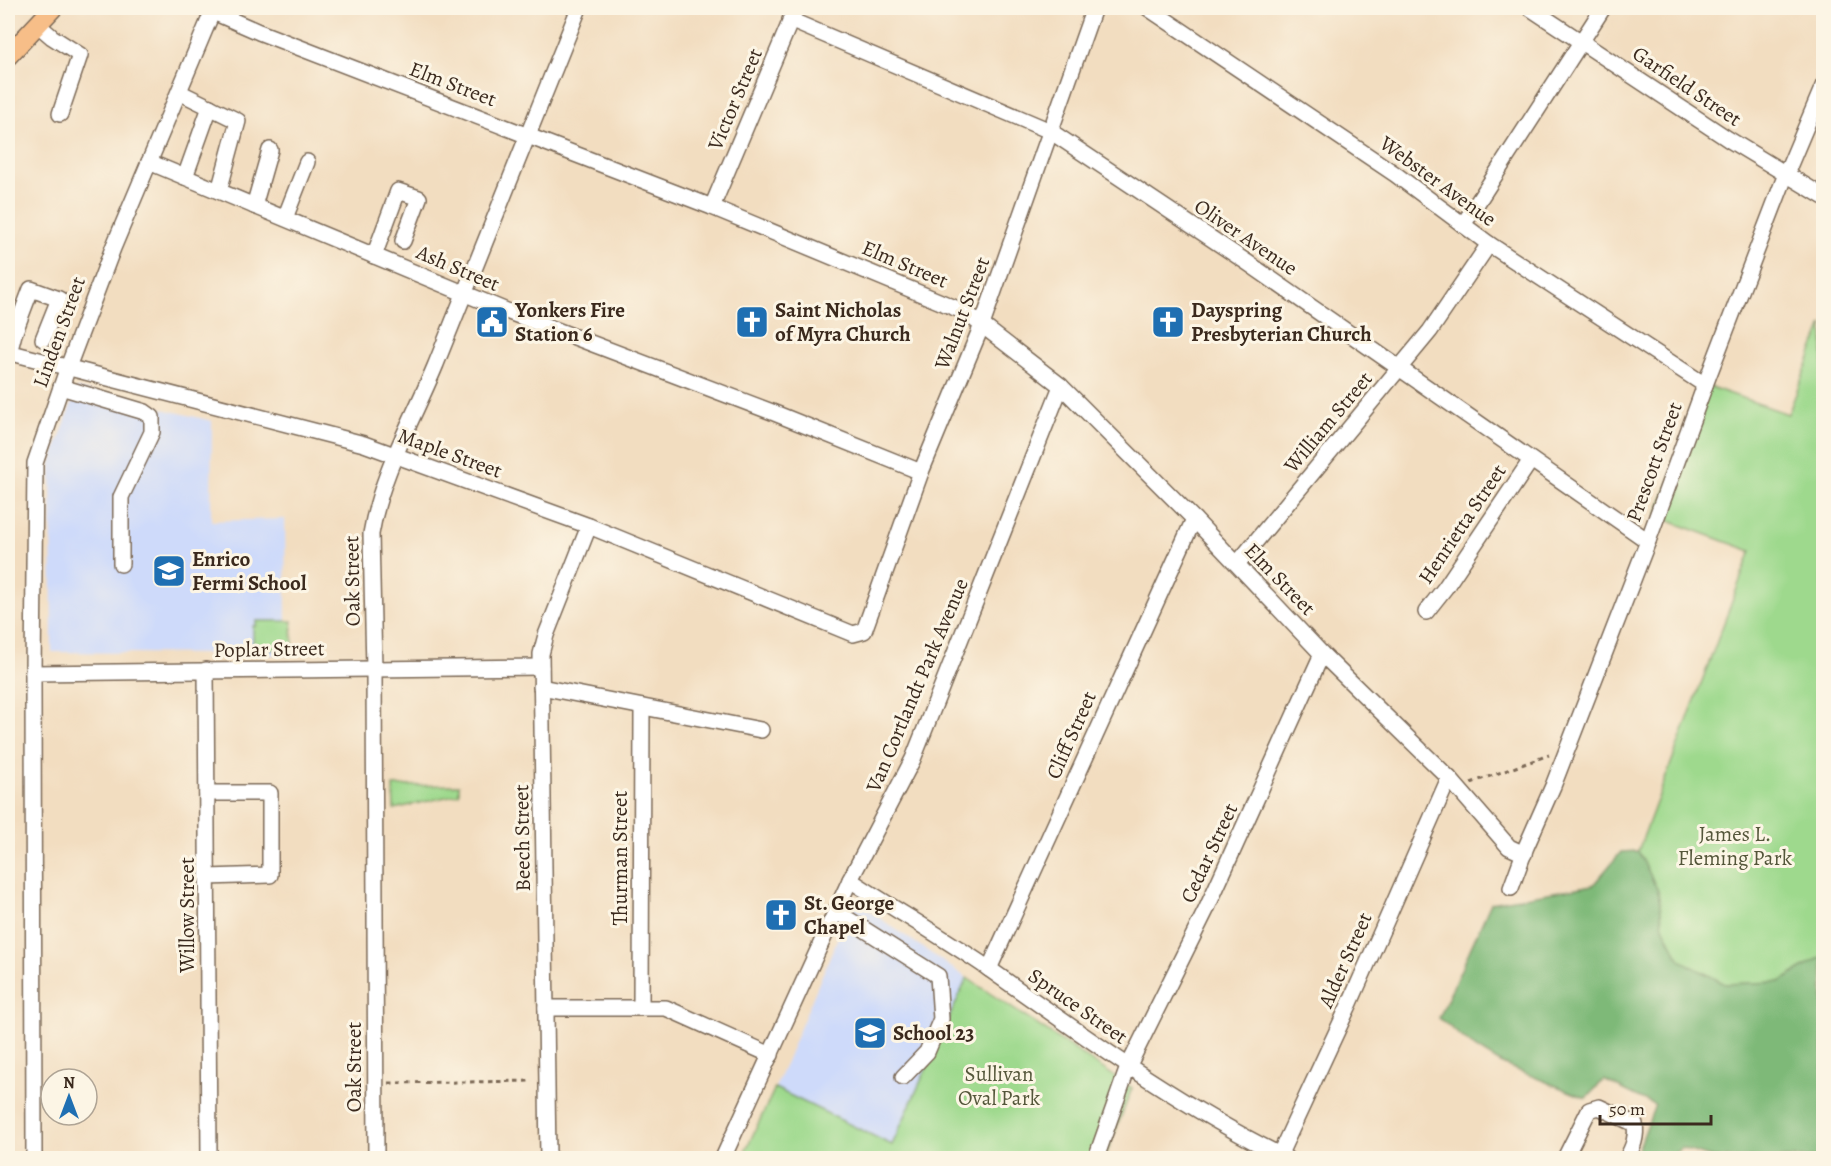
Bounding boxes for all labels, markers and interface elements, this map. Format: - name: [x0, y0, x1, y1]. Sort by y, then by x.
- street label: Garfield Street: [1627, 39, 1747, 133]
- street label: Victor Street: [701, 44, 769, 155]
- street label: Elm Street: [406, 55, 500, 113]
- street label: Webster Avenue: [1373, 129, 1502, 233]
- street label: Oliver Avenue: [1189, 192, 1303, 282]
- street label: Elm Street: [858, 233, 952, 295]
- street label: Ash Street: [411, 238, 504, 298]
- street label: Walnut Street: [927, 253, 996, 374]
- street label: Linden Street: [26, 273, 92, 391]
- place label: Yonkers Fire Station 6: [514, 296, 625, 348]
- place label: Saint Nicholas of Myra Church: [775, 296, 911, 348]
- place label: Dayspring Presbyterian Church: [1191, 296, 1372, 348]
- public building icon: Yonkers Fire Station 6: [474, 304, 510, 340]
- church icon: Saint Nicholas of Myra Church: [734, 304, 770, 340]
- church icon: Dayspring Presbyterian Church: [1150, 304, 1186, 340]
- street label: William Street: [1277, 366, 1379, 479]
- street label: Prescott Street: [1619, 398, 1689, 526]
- street label: Maple Street: [394, 421, 506, 485]
- street label: Henrietta Street: [1411, 458, 1513, 590]
- street label: Oak Street: [337, 535, 367, 627]
- street label: Elm Street: [1238, 537, 1322, 621]
- place label: Enrico Fermi School: [192, 545, 307, 597]
- school or university icon: Enrico Fermi School: [151, 553, 187, 589]
- street label: Van Cortlandt Park Avenue: [859, 574, 975, 797]
- street label: Poplar Street: [213, 634, 325, 664]
- street label: Cliff Street: [1039, 687, 1103, 783]
- street label: Beech Street: [507, 784, 537, 892]
- street label: Thurman Street: [606, 791, 634, 925]
- street label: Cedar Street: [1174, 799, 1244, 907]
- park label: James L. Fleming Park: [1678, 820, 1793, 872]
- street label: Willow Street: [173, 857, 201, 974]
- place label: St. George Chapel: [804, 889, 894, 941]
- church icon: St. George Chapel: [763, 897, 799, 933]
- street label: Alder Street: [1311, 908, 1378, 1013]
- street label: Spruce Street: [1023, 961, 1133, 1051]
- school or university icon: School 23: [852, 1015, 888, 1051]
- place label: School 23: [893, 1019, 974, 1047]
- street label: Oak Street: [340, 1022, 368, 1112]
- park label: Sullivan Oval Park: [958, 1060, 1041, 1112]
- north arrow: [39, 1067, 99, 1127]
- text: N: [63, 1072, 75, 1094]
- scale bar: [1600, 1088, 1711, 1126]
- text: 50 m: [1609, 1097, 1645, 1121]

